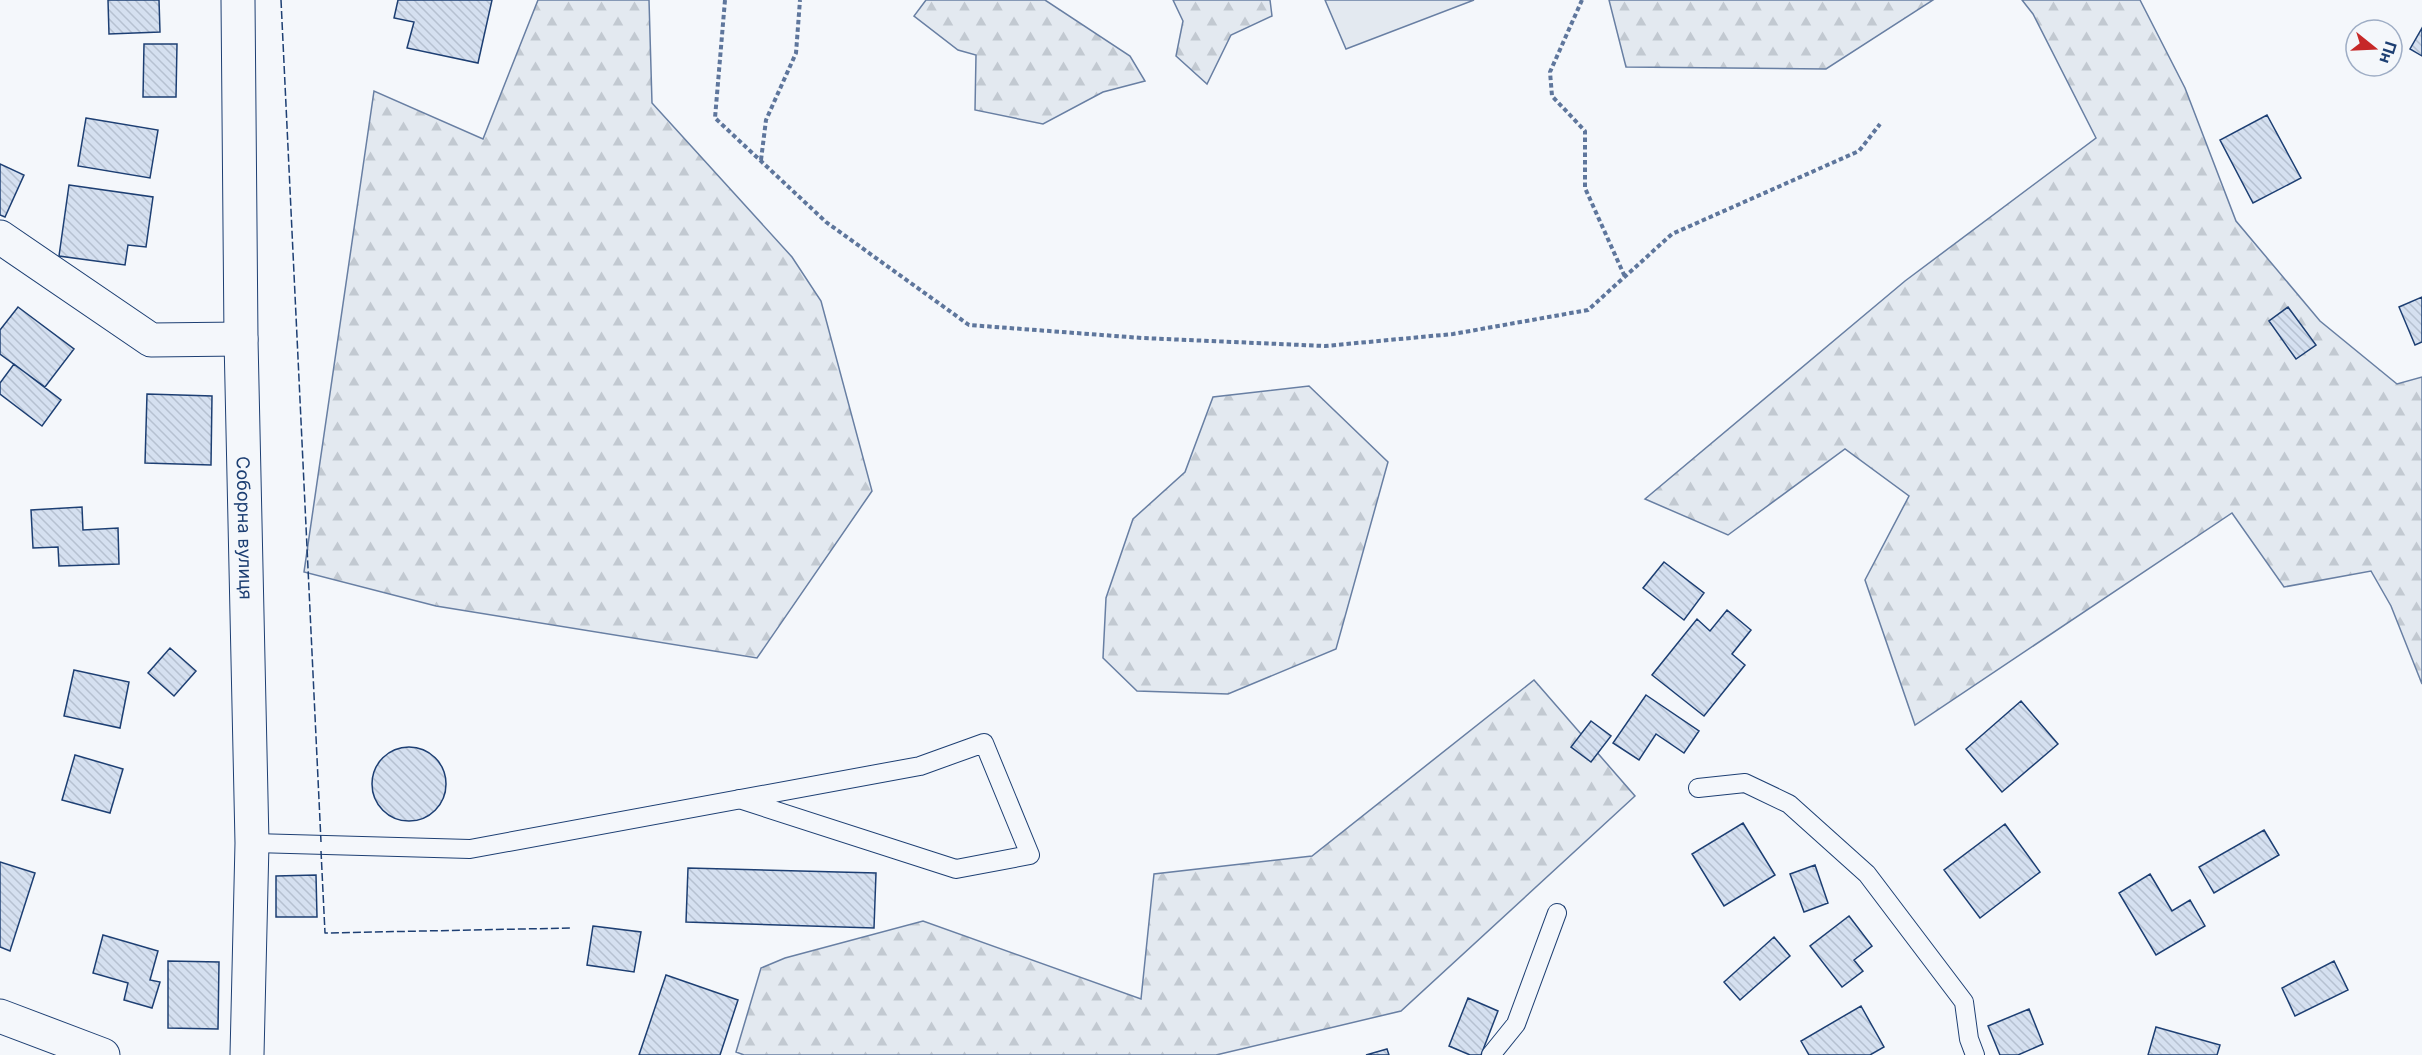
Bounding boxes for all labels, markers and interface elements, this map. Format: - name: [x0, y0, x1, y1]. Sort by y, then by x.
- north arrow: [2344, 18, 2404, 78]
- text: Пн: [2375, 39, 2401, 66]
- street label: Соборна вулиця: [233, 456, 257, 600]

